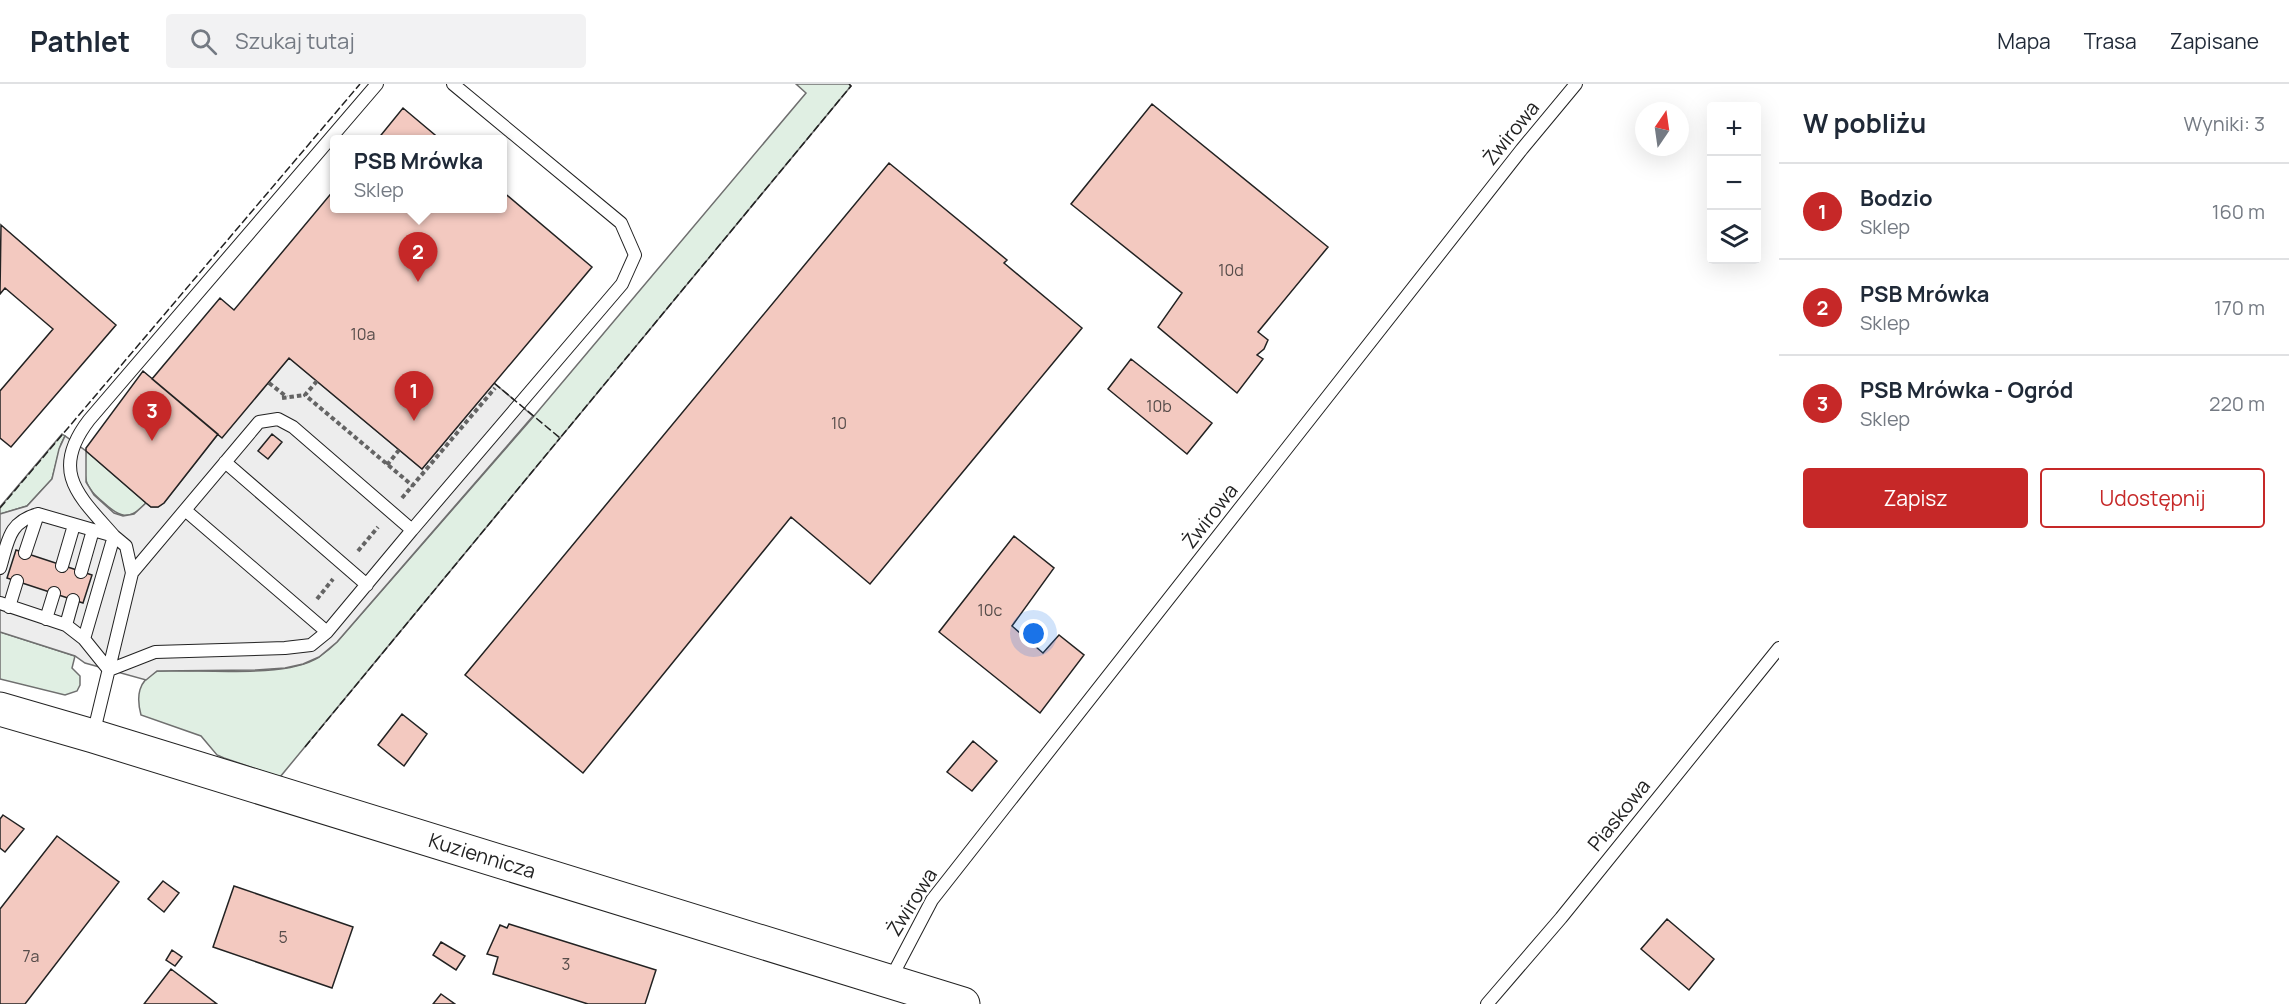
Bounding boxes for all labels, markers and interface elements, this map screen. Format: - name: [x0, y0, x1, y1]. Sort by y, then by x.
- search box: [166, 14, 586, 68]
- text: Pathlet: [30, 22, 130, 60]
- icon: search: [187, 25, 220, 58]
- text: Szukaj tutaj: [235, 26, 355, 56]
- text: Mapa: [1997, 27, 2051, 55]
- text: Trasa: [2084, 27, 2137, 55]
- text: Zapisane: [2170, 27, 2259, 55]
- street label: Żwirowa: [1476, 95, 1545, 170]
- north arrow: [1635, 102, 1689, 156]
- map controls: [1707, 102, 1761, 264]
- button: +: [1707, 102, 1761, 156]
- text: W pobliżu: [1803, 105, 1926, 141]
- text: Wyniki: 3: [2184, 110, 2265, 137]
- popup: [330, 135, 507, 213]
- text: PSB Mrówka: [354, 146, 483, 176]
- button: −: [1707, 156, 1761, 210]
- text: Sklep: [354, 176, 404, 203]
- text: Bodzio: [1860, 183, 1933, 213]
- text: 1: [1818, 198, 1827, 225]
- text: 160 m: [2212, 198, 2265, 225]
- button: layers: [1707, 210, 1761, 264]
- text: Sklep: [1860, 213, 1910, 240]
- pin: 2: [398, 232, 438, 282]
- house number: 10d: [1218, 259, 1244, 281]
- text: PSB Mrówka: [1860, 279, 1989, 309]
- text: 2: [1817, 294, 1828, 321]
- text: 170 m: [2214, 294, 2265, 321]
- text: Sklep: [1860, 309, 1910, 336]
- house number: 10a: [351, 323, 375, 345]
- pin: 1: [394, 372, 434, 421]
- text: PSB Mrówka - Ogród: [1860, 375, 2073, 405]
- text: 3: [1817, 390, 1828, 417]
- text: 220 m: [2209, 390, 2265, 417]
- pin: 3: [132, 392, 172, 441]
- house number: 10b: [1146, 395, 1172, 417]
- text: Sklep: [1860, 405, 1910, 432]
- house number: 10: [831, 412, 847, 434]
- button: Zapisz: [1803, 468, 2028, 528]
- button: Udostępnij: [2040, 468, 2265, 528]
- street label: Żwirowa: [1176, 478, 1243, 554]
- house number: 10c: [978, 599, 1003, 621]
- your location: [1019, 619, 1048, 648]
- street label: Piaskowa: [1581, 773, 1656, 856]
- street label: Kuziennicza: [426, 826, 539, 885]
- street label: Żwirowa: [880, 863, 943, 941]
- house number: 5: [278, 926, 288, 948]
- house number: 7a: [23, 945, 39, 967]
- house number: 3: [562, 953, 570, 975]

